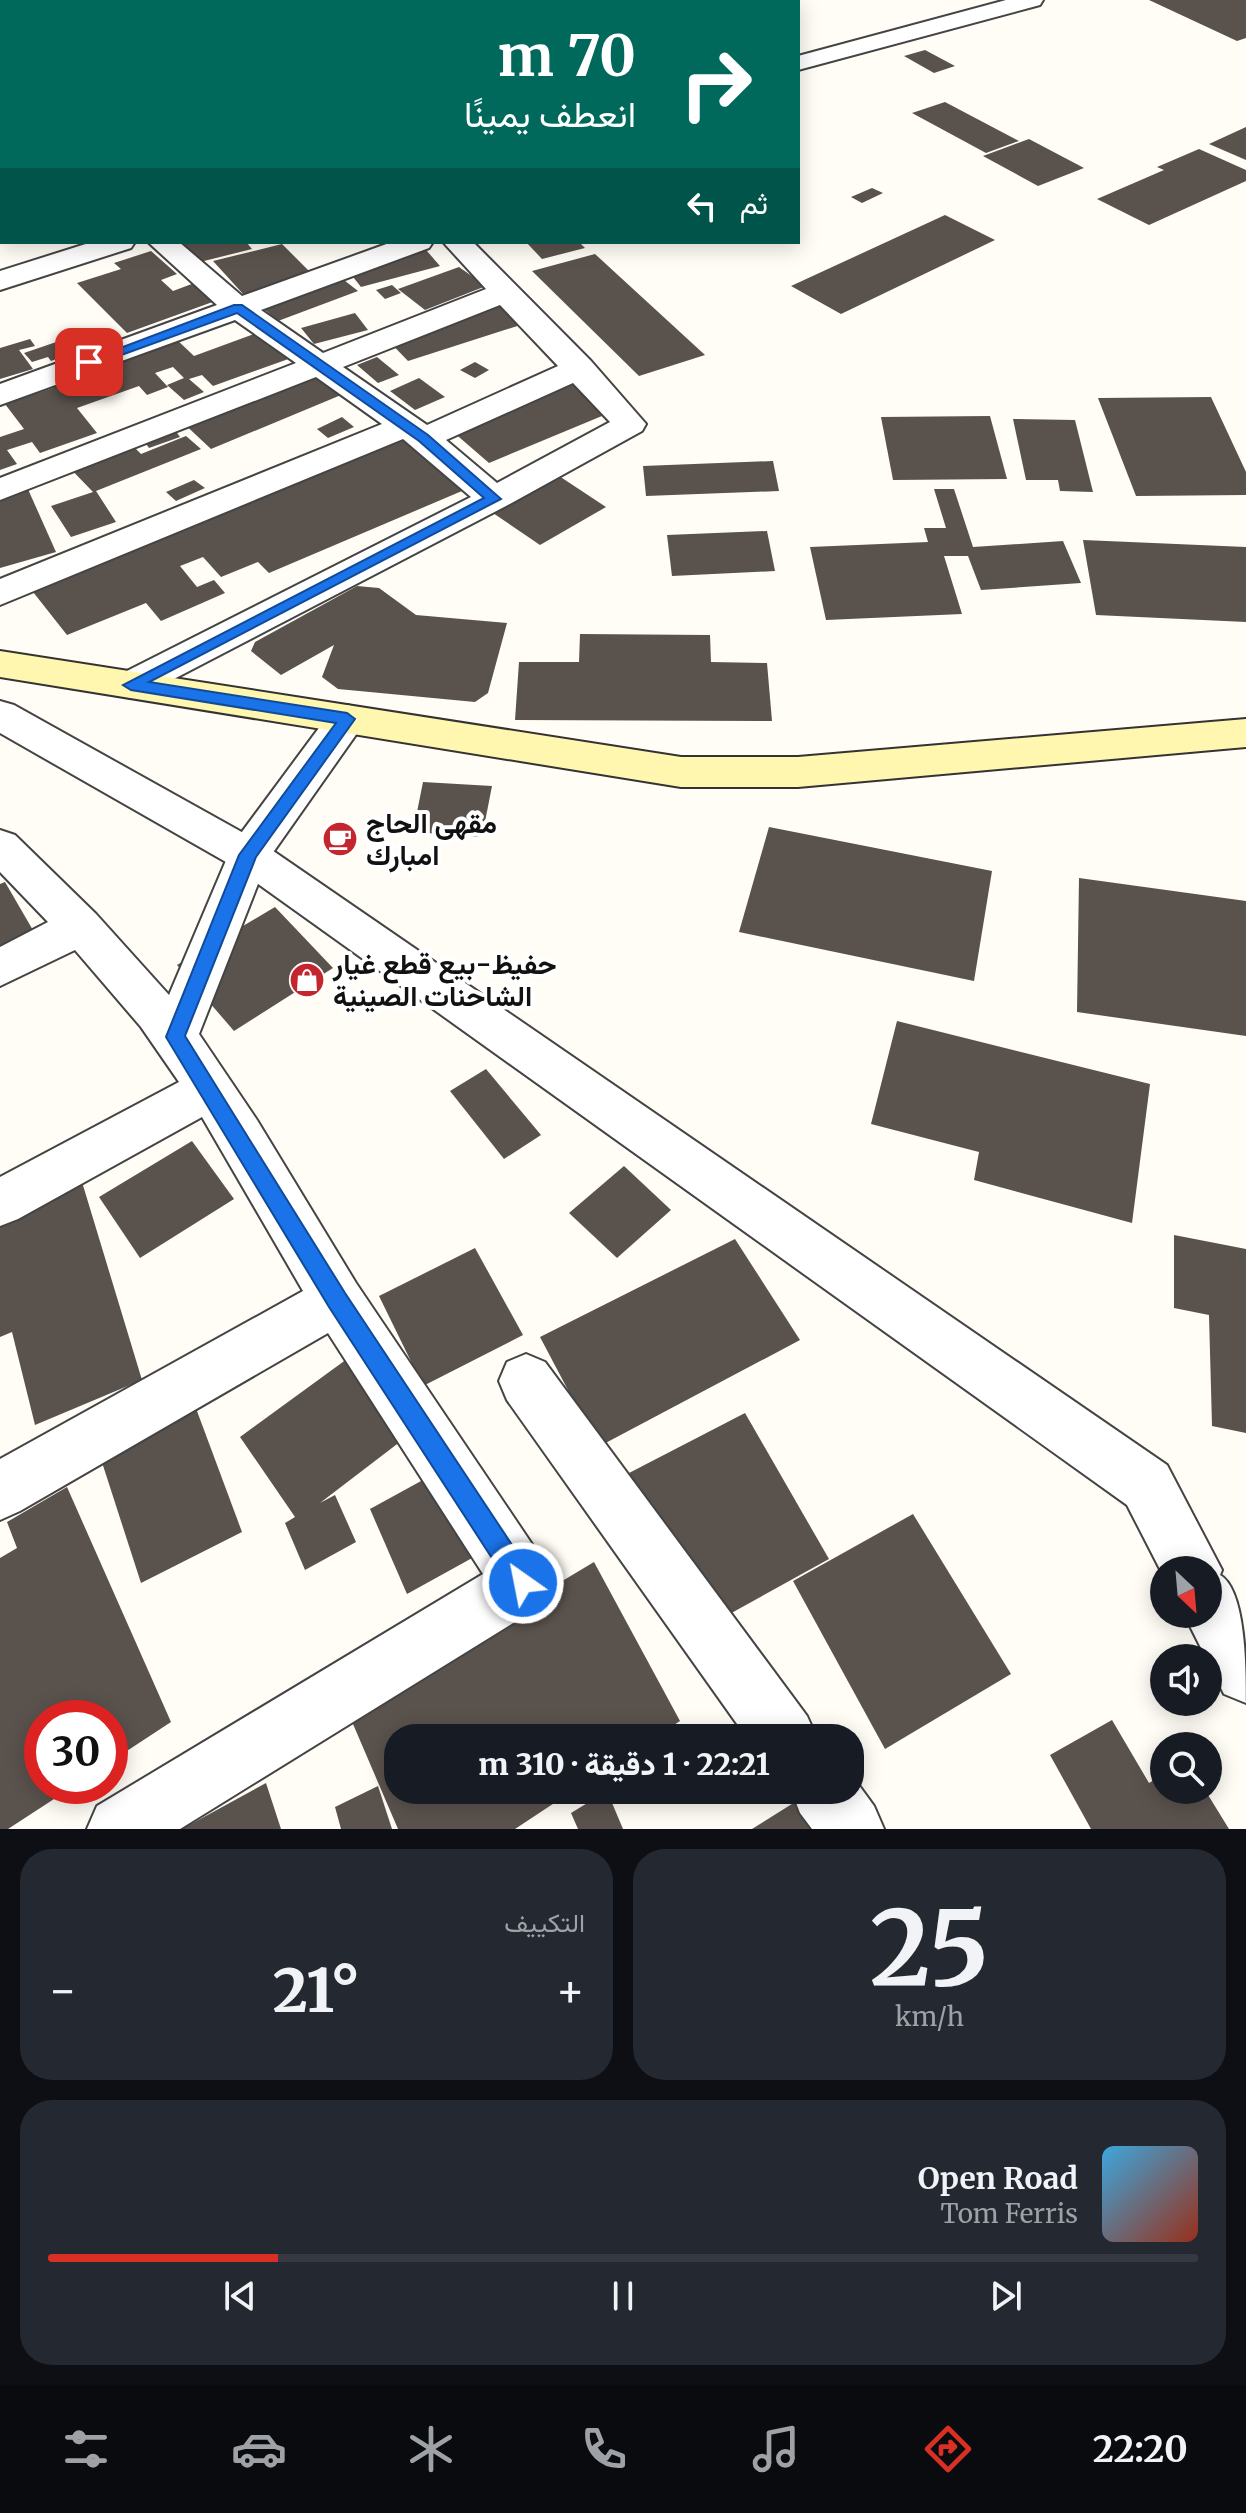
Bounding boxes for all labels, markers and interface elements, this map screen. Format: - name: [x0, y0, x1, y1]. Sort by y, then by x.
- text: 70 m: [498, 21, 636, 91]
- icon: right: [664, 32, 768, 136]
- text: انعطف يمينًا: [464, 92, 636, 137]
- icon: left: [680, 184, 724, 228]
- text: ثم: [740, 184, 768, 222]
- pin: [55, 328, 123, 396]
- icon: arrive: [67, 340, 111, 384]
- place label: مقهى الحاج امبارك: [366, 805, 497, 873]
- cafe icon: مقهى الحاج امبارك: [321, 820, 359, 858]
- place label: حفيظ-بيع قطع غيار الشاحنات الصينية: [332, 946, 556, 1014]
- shop icon: حفيظ-بيع قطع غيار الشاحنات الصينية: [288, 961, 326, 999]
- position arrow: [481, 1541, 565, 1625]
- north arrow: [1150, 1556, 1222, 1628]
- map controls: [1150, 1556, 1222, 1804]
- button: sound: [1150, 1644, 1222, 1716]
- speed limit sign: 30: [24, 1700, 128, 1804]
- button: search: [1150, 1732, 1222, 1804]
- text: 22:21 · 1 دقيقة · 310 m: [478, 1745, 770, 1783]
- text: 25: [870, 1883, 989, 2013]
- text: التكييف: [504, 1906, 585, 1939]
- text: 21°: [273, 1953, 360, 2028]
- text: −: [48, 1963, 77, 2018]
- text: +: [556, 1963, 585, 2018]
- text: km/h: [895, 2000, 964, 2033]
- text: Open Road: [918, 2159, 1078, 2197]
- text: Tom Ferris: [940, 2197, 1078, 2230]
- icon: previous: [218, 2274, 262, 2318]
- icon: pause: [601, 2274, 645, 2318]
- icon: next: [984, 2274, 1028, 2318]
- icon: filters: [58, 2421, 114, 2477]
- icon: car: [231, 2421, 287, 2477]
- icon: climate: [403, 2421, 459, 2477]
- icon: phone: [576, 2421, 632, 2477]
- icon: music: [748, 2421, 804, 2477]
- icon: directions: [920, 2421, 976, 2477]
- text: 22:20: [1093, 2427, 1188, 2472]

